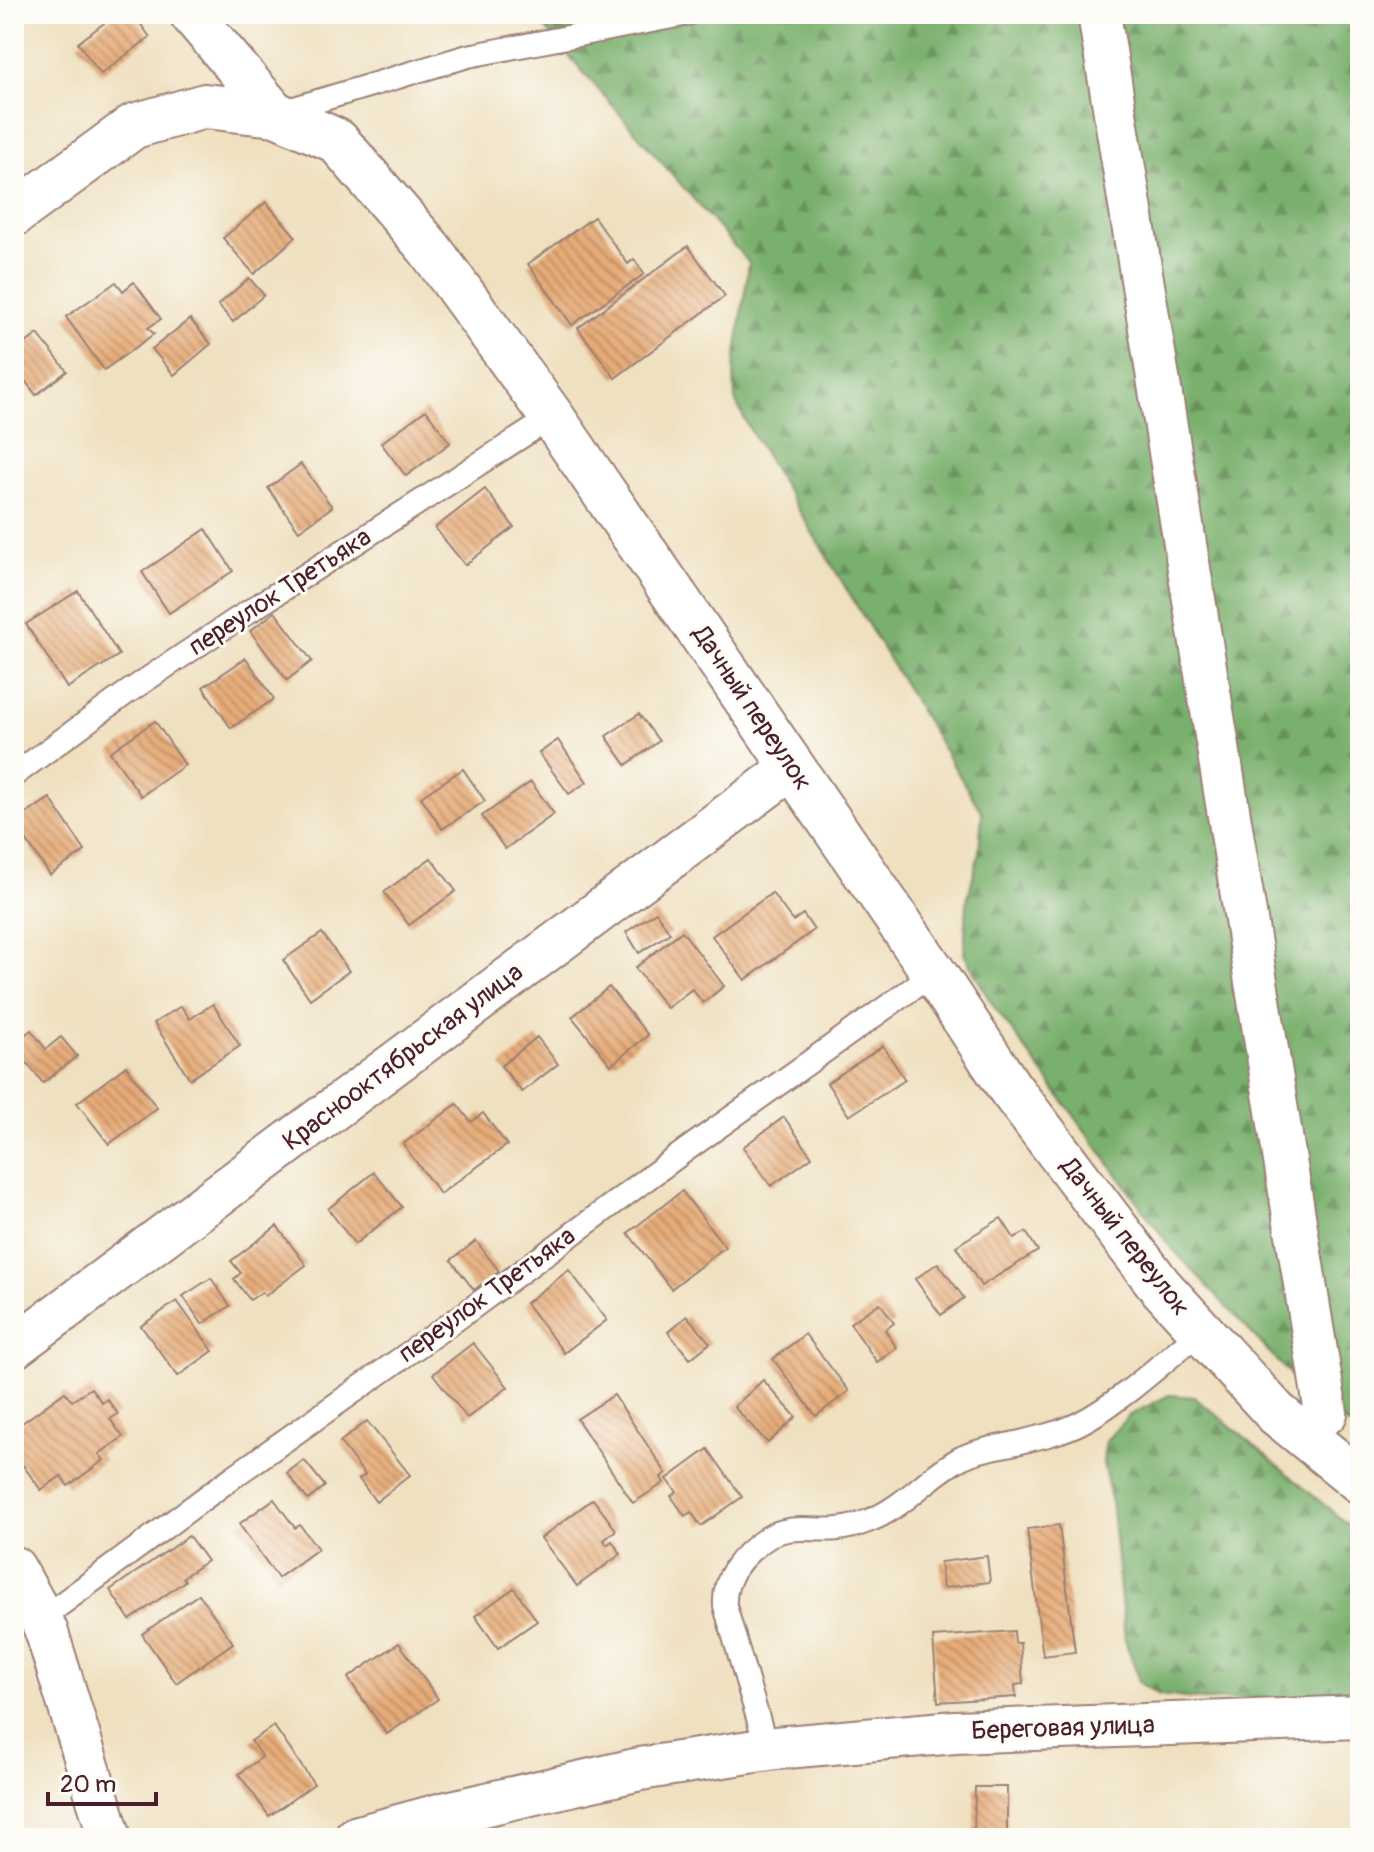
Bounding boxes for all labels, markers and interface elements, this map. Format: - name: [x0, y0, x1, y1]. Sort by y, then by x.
- street label: переулок Третьяка: [183, 521, 377, 663]
- street label: Дачный переулок: [685, 619, 819, 797]
- street label: Краснооктябрьская улица: [277, 956, 529, 1158]
- street label: Дачный переулок: [1053, 1151, 1197, 1322]
- street label: переулок Третьяка: [392, 1220, 582, 1370]
- street label: Береговая улица: [971, 1709, 1155, 1747]
- scale bar: [48, 1756, 156, 1806]
- text: 20 m: [60, 1770, 116, 1799]

